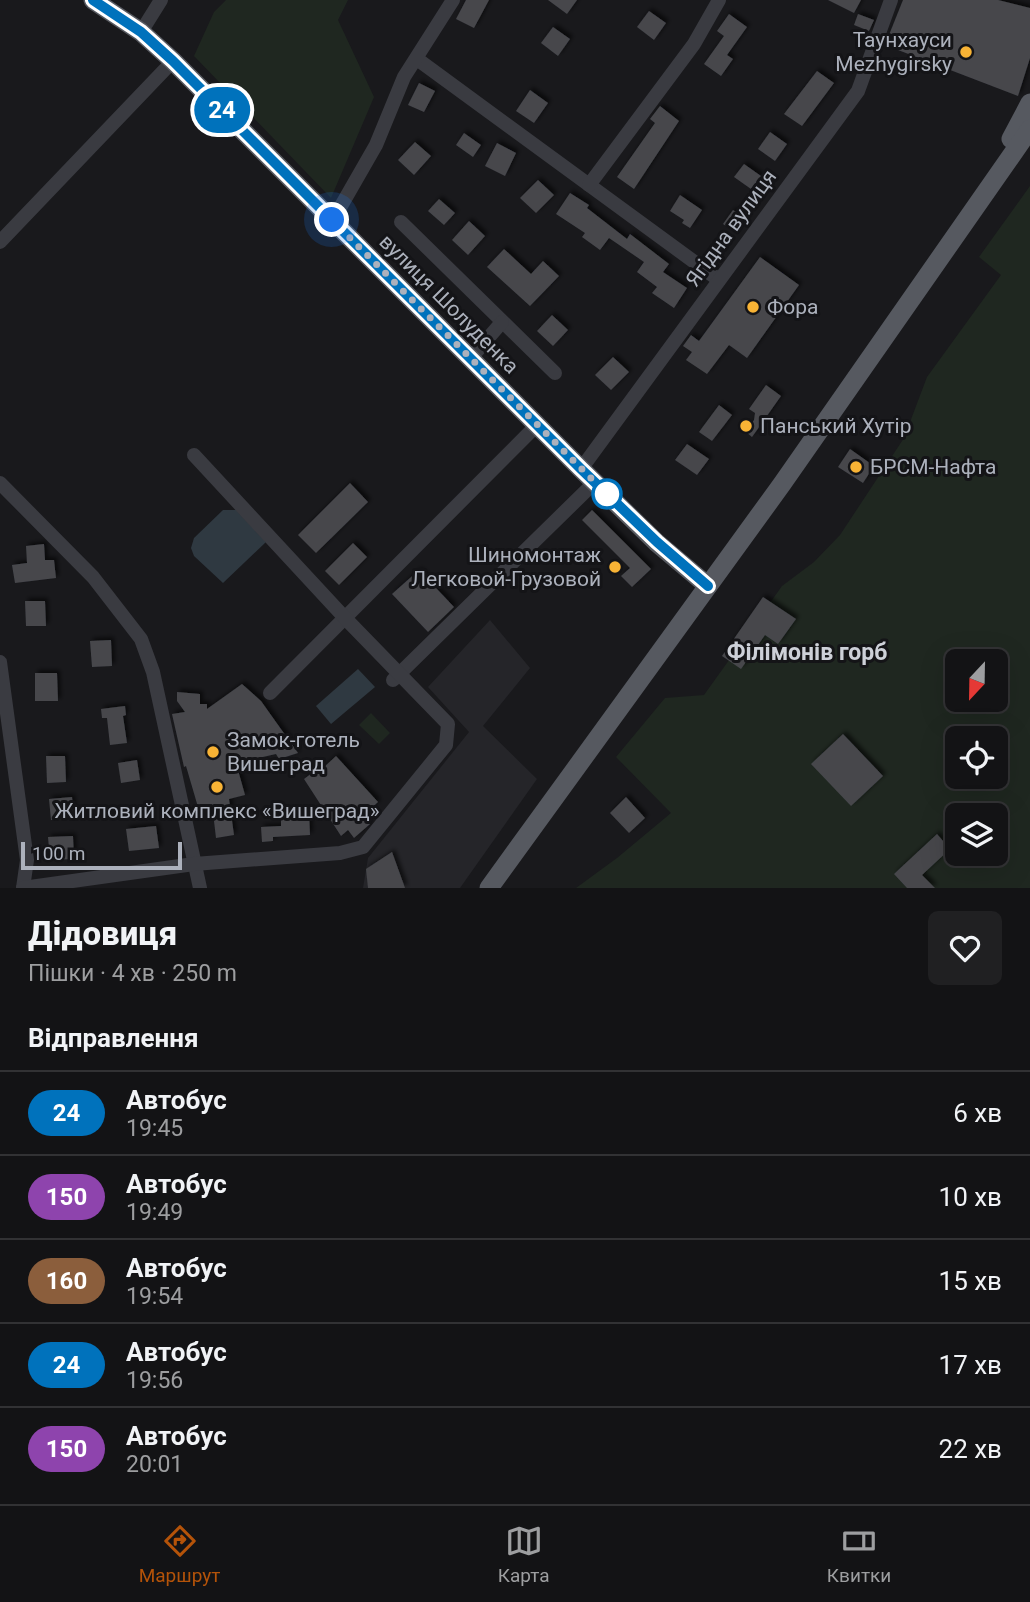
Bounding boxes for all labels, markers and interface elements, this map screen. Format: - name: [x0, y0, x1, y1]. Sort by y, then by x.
- place label: Таунхауси Mezhygirsky: [835, 28, 952, 76]
- marker: Таунхауси Mezhygirsky: [958, 44, 974, 60]
- line badge: 24: [190, 87, 254, 133]
- text: 24: [208, 96, 236, 124]
- street label: Ягідна вулиця: [681, 165, 781, 291]
- your location: [314, 202, 349, 237]
- street label: вулиця Шолуденка: [374, 229, 524, 379]
- place label: Фора: [767, 295, 818, 319]
- marker: Фора: [745, 299, 761, 315]
- place label: Панський Хутір: [760, 414, 912, 438]
- marker: Панський Хутір: [738, 418, 754, 434]
- place label: БРСМ-Нафта: [870, 455, 996, 479]
- marker: БРСМ-Нафта: [848, 459, 864, 475]
- unlabelled marker: [592, 479, 622, 509]
- place label: Шиномонтаж Легковой-Грузовой: [411, 543, 601, 591]
- marker: Шиномонтаж Легковой-Грузовой: [607, 559, 623, 575]
- district label: Філімонів горб: [727, 639, 887, 666]
- north arrow: [945, 649, 1008, 712]
- map controls: [945, 649, 1008, 866]
- button: locate: [945, 726, 1008, 789]
- place label: Замок-готель Вишеград: [227, 728, 360, 776]
- marker: Замок-готель Вишеград: [205, 744, 221, 760]
- marker: Житловий комплекс «Вишеград»: [209, 779, 225, 795]
- place label: Житловий комплекс «Вишеград»: [54, 799, 380, 823]
- button: layers: [945, 803, 1008, 866]
- scale bar: [21, 839, 182, 871]
- text: 100 m: [32, 842, 85, 865]
- button: heart: [928, 911, 1002, 985]
- text: Дідовиця: [28, 914, 177, 953]
- text: Пішки · 4 хв · 250 m: [28, 960, 237, 987]
- text: Відправлення: [28, 1023, 198, 1053]
- text: Автобус: [126, 1085, 227, 1115]
- text: 6 хв: [953, 1098, 1002, 1128]
- text: 24: [53, 1099, 80, 1127]
- text: 19:45: [126, 1115, 183, 1142]
- text: Автобус: [126, 1169, 227, 1199]
- text: 10 хв: [939, 1182, 1002, 1212]
- text: 150: [46, 1183, 87, 1211]
- text: 19:49: [126, 1199, 183, 1226]
- text: Автобус: [126, 1253, 227, 1283]
- text: 15 хв: [939, 1266, 1002, 1296]
- text: 160: [46, 1267, 87, 1295]
- text: 19:54: [126, 1283, 183, 1310]
- text: Автобус: [126, 1337, 227, 1367]
- text: 17 хв: [939, 1350, 1002, 1380]
- text: 24: [53, 1351, 80, 1379]
- text: 19:56: [126, 1367, 183, 1394]
- text: Автобус: [126, 1421, 227, 1451]
- text: 22 хв: [939, 1434, 1002, 1464]
- text: 150: [46, 1435, 87, 1463]
- text: 20:01: [126, 1451, 183, 1478]
- tab: Маршрут: [139, 1522, 220, 1587]
- tab: Карта: [498, 1522, 550, 1587]
- tab: Квитки: [827, 1522, 891, 1587]

